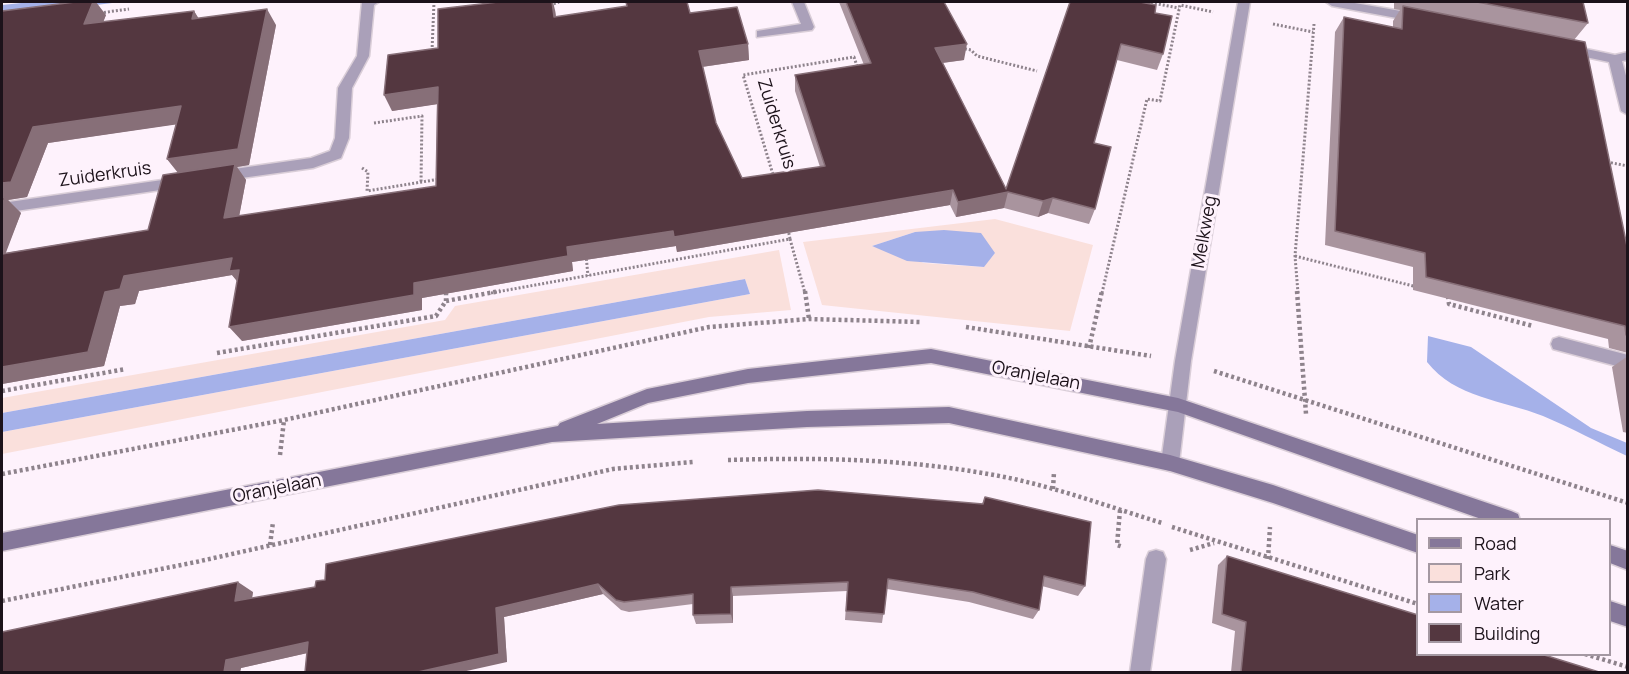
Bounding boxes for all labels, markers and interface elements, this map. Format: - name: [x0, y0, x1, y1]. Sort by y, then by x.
- street label: Zuiderkruis: [752, 76, 800, 172]
- street label: Zuiderkruis: [57, 158, 153, 192]
- street label: Melkweg: [1188, 194, 1222, 270]
- street label: Oranjelaan: [990, 357, 1082, 395]
- street label: Oranjelaan: [231, 470, 323, 508]
- legend: [1416, 518, 1611, 656]
- text: Road: [1474, 531, 1517, 555]
- text: Park: [1474, 561, 1510, 585]
- text: Water: [1474, 591, 1524, 615]
- text: Building: [1474, 621, 1540, 645]

